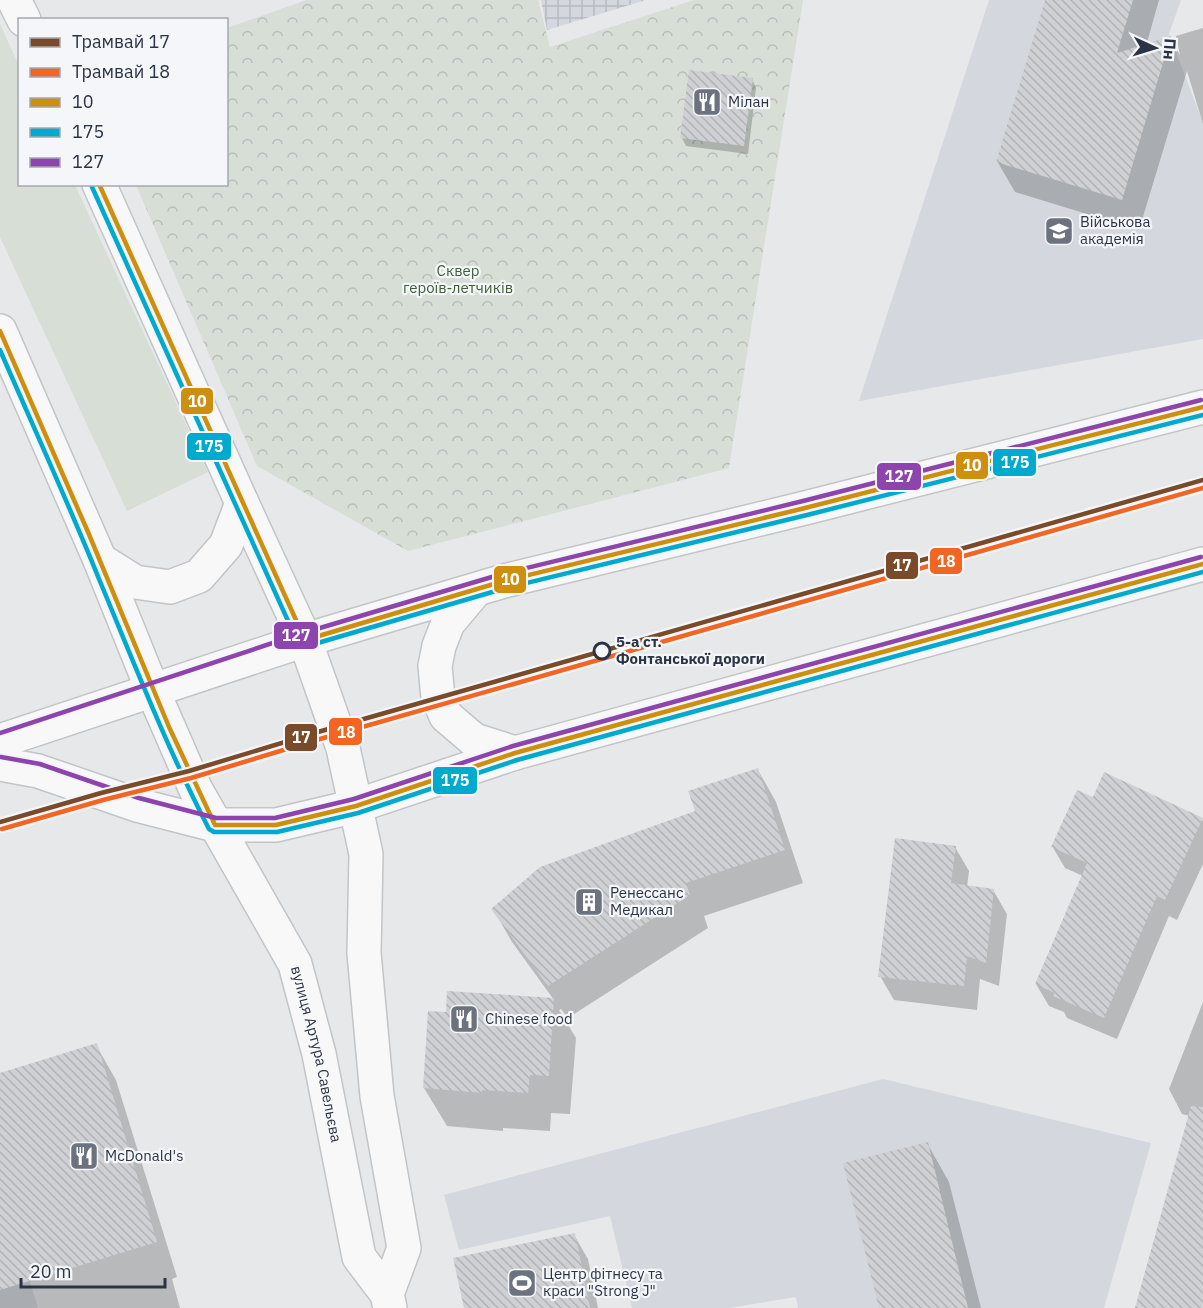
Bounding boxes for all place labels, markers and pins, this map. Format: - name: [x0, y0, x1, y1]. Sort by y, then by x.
- restaurant icon: Мілан: [691, 86, 723, 118]
- place label: Мілан: [728, 92, 769, 111]
- place label: Військова академія: [1080, 212, 1150, 248]
- school or university icon: Військова академія: [1043, 215, 1075, 247]
- place label: 5-а ст. Фонтанської дороги: [616, 632, 765, 668]
- marker: 5-а ст. Фонтанської дороги: [593, 642, 611, 660]
- place label: Ренессанс Медикал: [610, 883, 684, 919]
- building icon: Ренессанс Медикал: [573, 886, 605, 918]
- restaurant icon: Chinese food: [448, 1003, 480, 1035]
- place label: Chinese food: [485, 1009, 573, 1028]
- restaurant icon: McDonald's: [68, 1140, 100, 1172]
- place label: McDonald's: [105, 1146, 183, 1165]
- place label: Центр фітнесу та краси "Strong J": [543, 1264, 663, 1300]
- sports icon: Центр фітнесу та краси "Strong J": [506, 1267, 538, 1299]

